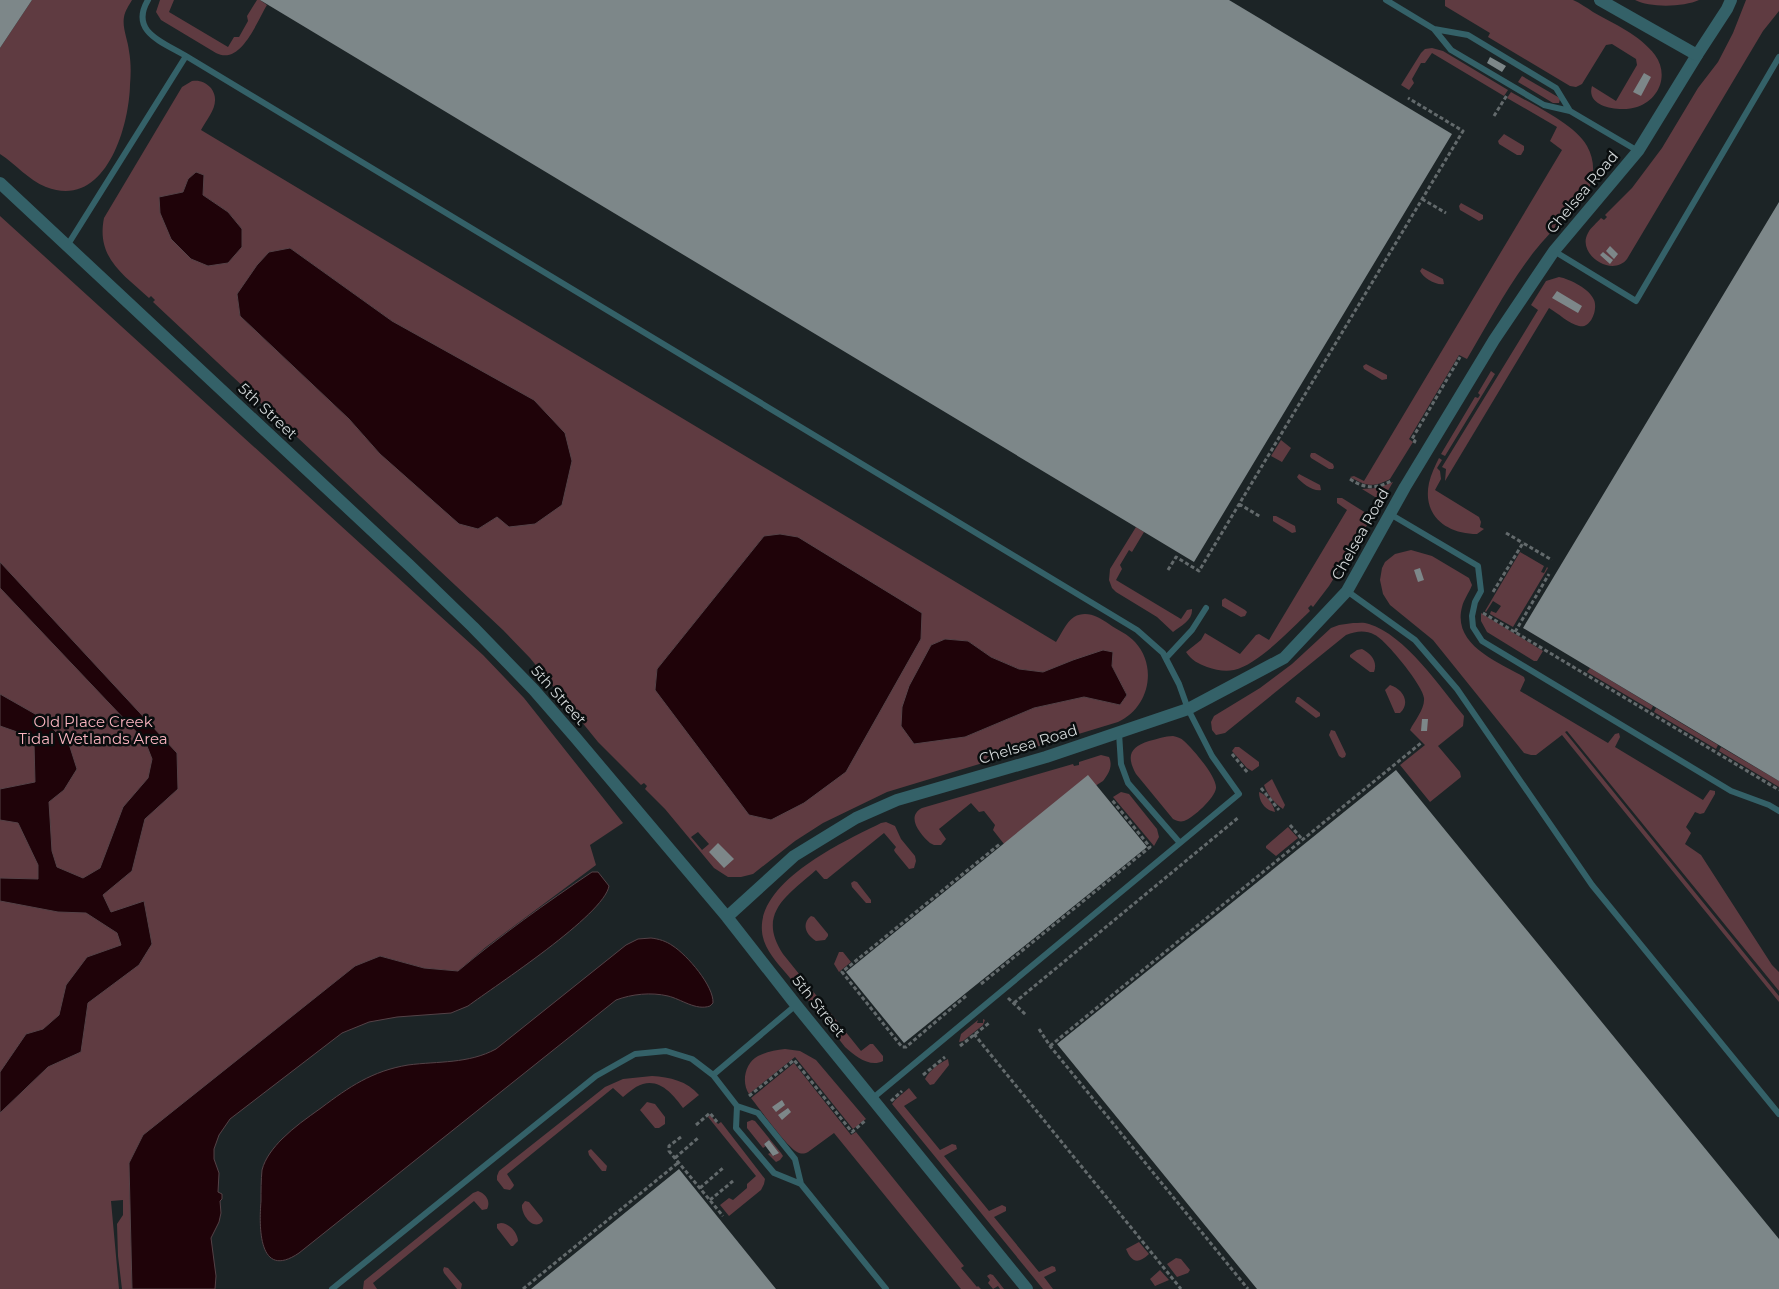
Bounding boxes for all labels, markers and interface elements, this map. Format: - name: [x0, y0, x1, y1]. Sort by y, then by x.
- street label: Chelsea Road: [1542, 147, 1622, 237]
- street label: 5th Street: [234, 379, 302, 443]
- street label: Chelsea Road: [1327, 485, 1393, 583]
- street label: 5th Street: [527, 661, 591, 729]
- park label: Old Place Creek Tidal Wetlands Area: [18, 712, 168, 748]
- street label: Chelsea Road: [976, 720, 1080, 768]
- street label: 5th Street: [788, 971, 850, 1041]

